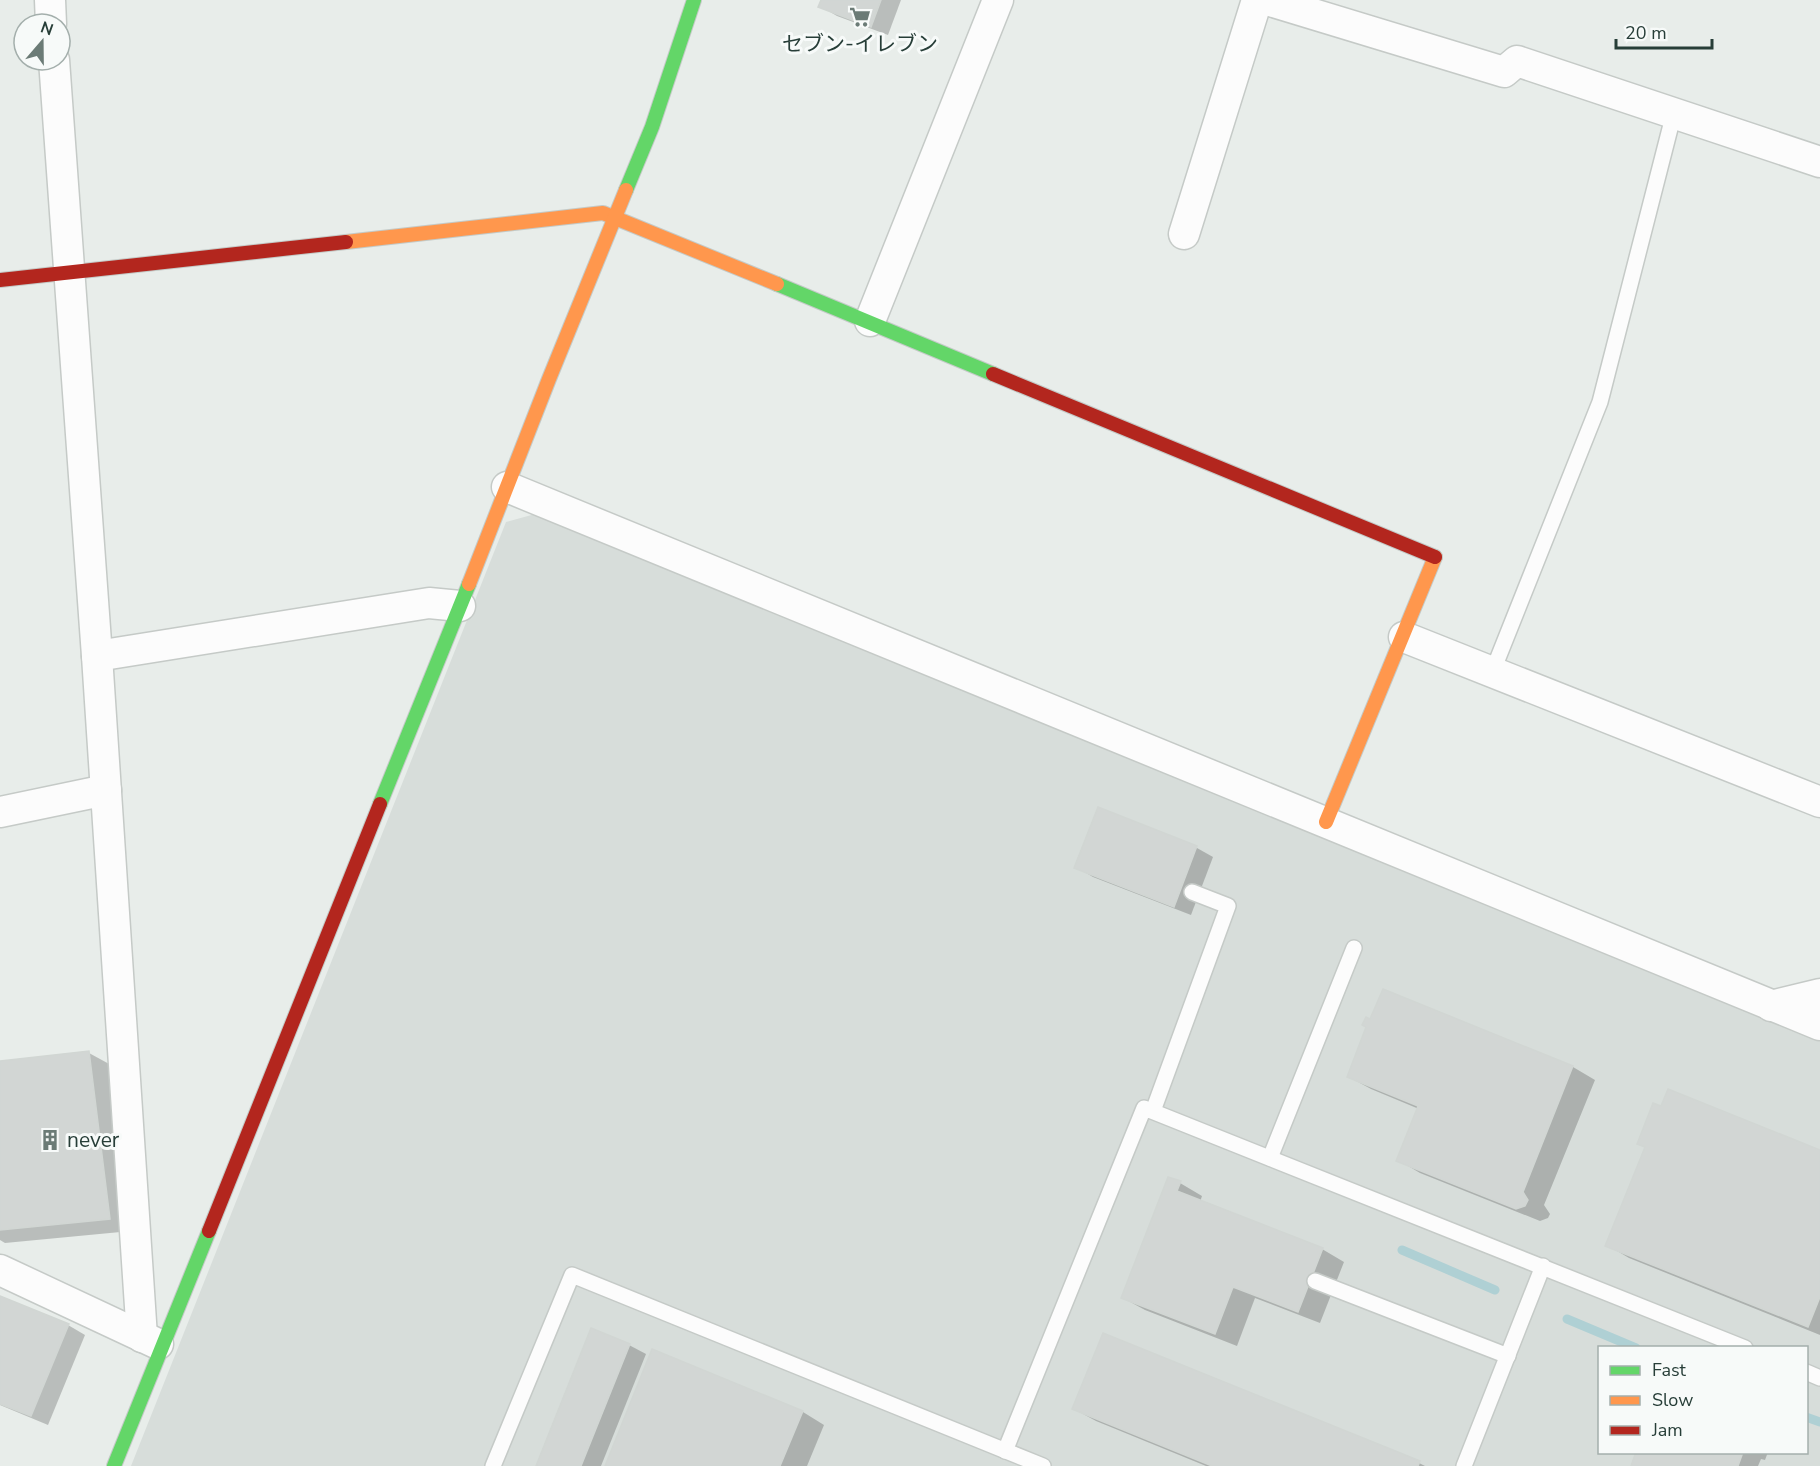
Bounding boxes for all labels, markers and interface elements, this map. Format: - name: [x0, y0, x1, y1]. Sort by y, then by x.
- supermarket icon: セブン-イレブン: [848, 5, 872, 29]
- north arrow: [12, 12, 72, 72]
- scale bar: [1616, 12, 1712, 50]
- text: N: [37, 16, 56, 41]
- text: 20 m: [1625, 21, 1667, 45]
- place label: セブン-イレブン: [782, 30, 938, 58]
- place label: never: [67, 1126, 120, 1154]
- building icon: never: [38, 1128, 62, 1152]
- legend: [1598, 1346, 1808, 1454]
- text: Fast: [1652, 1358, 1687, 1382]
- text: Slow: [1652, 1388, 1693, 1412]
- text: Jam: [1651, 1418, 1683, 1442]

